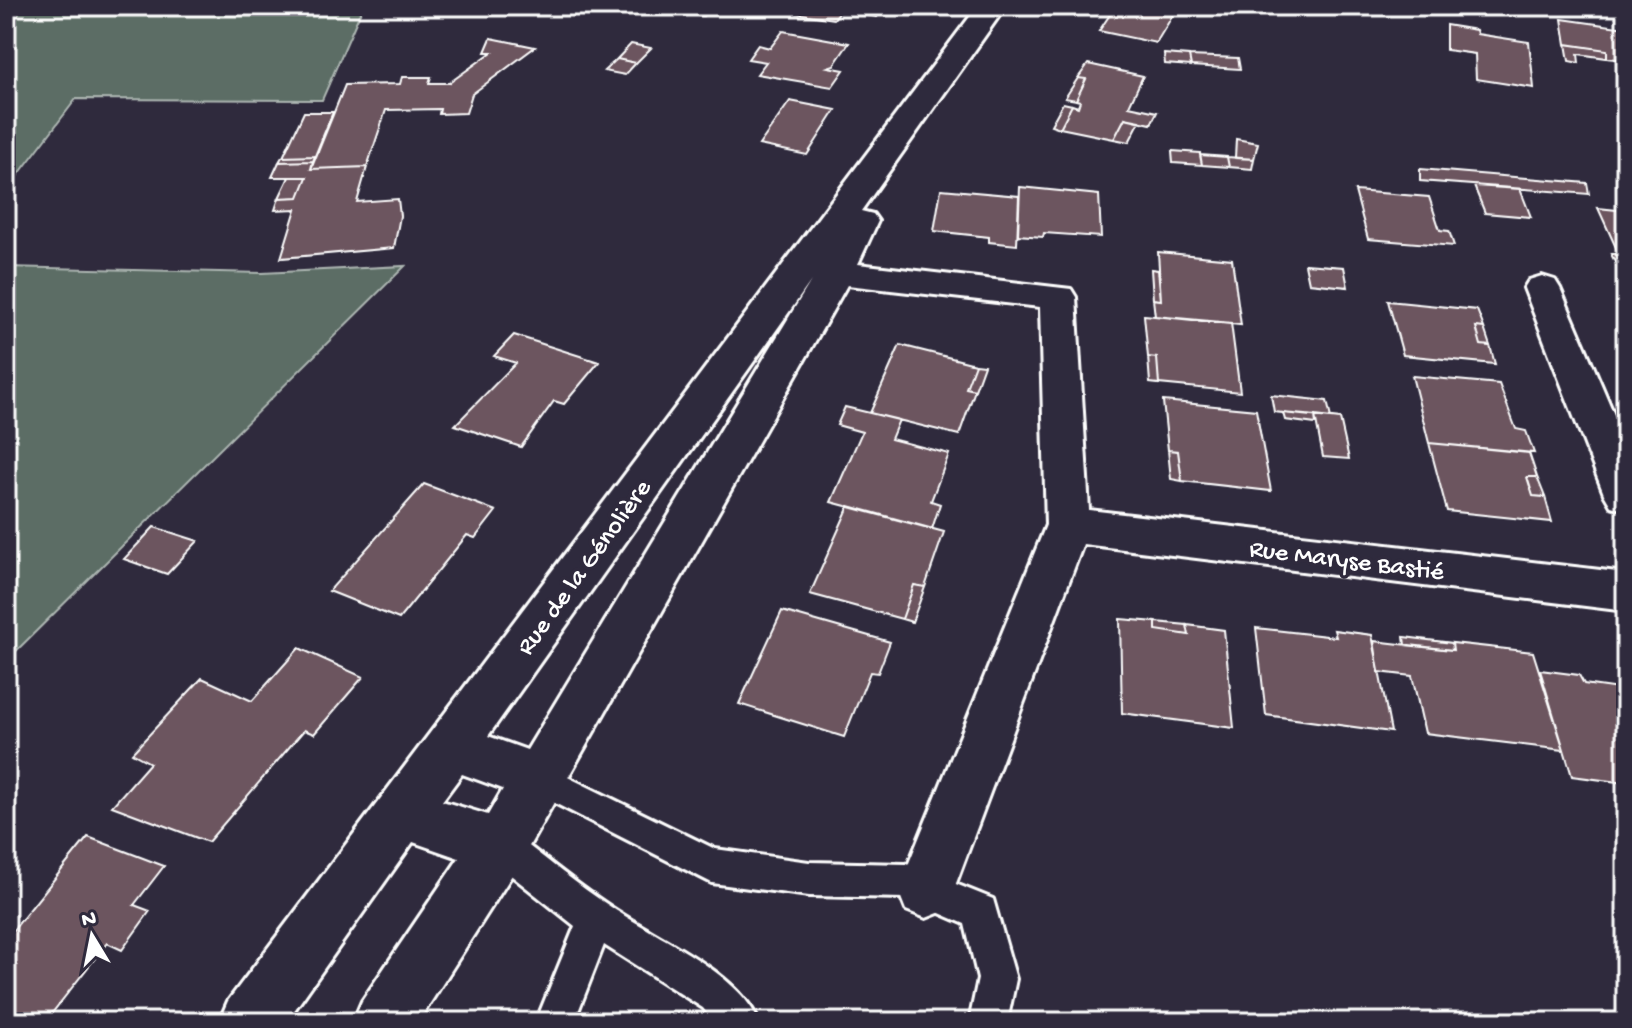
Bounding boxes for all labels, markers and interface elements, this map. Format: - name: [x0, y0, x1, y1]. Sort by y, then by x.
- street label: Rue de la Génolière: [511, 474, 660, 663]
- street label: Rue Maryse Bastié: [1247, 535, 1446, 590]
- north arrow: [52, 896, 132, 976]
- text: N: [80, 906, 99, 934]

